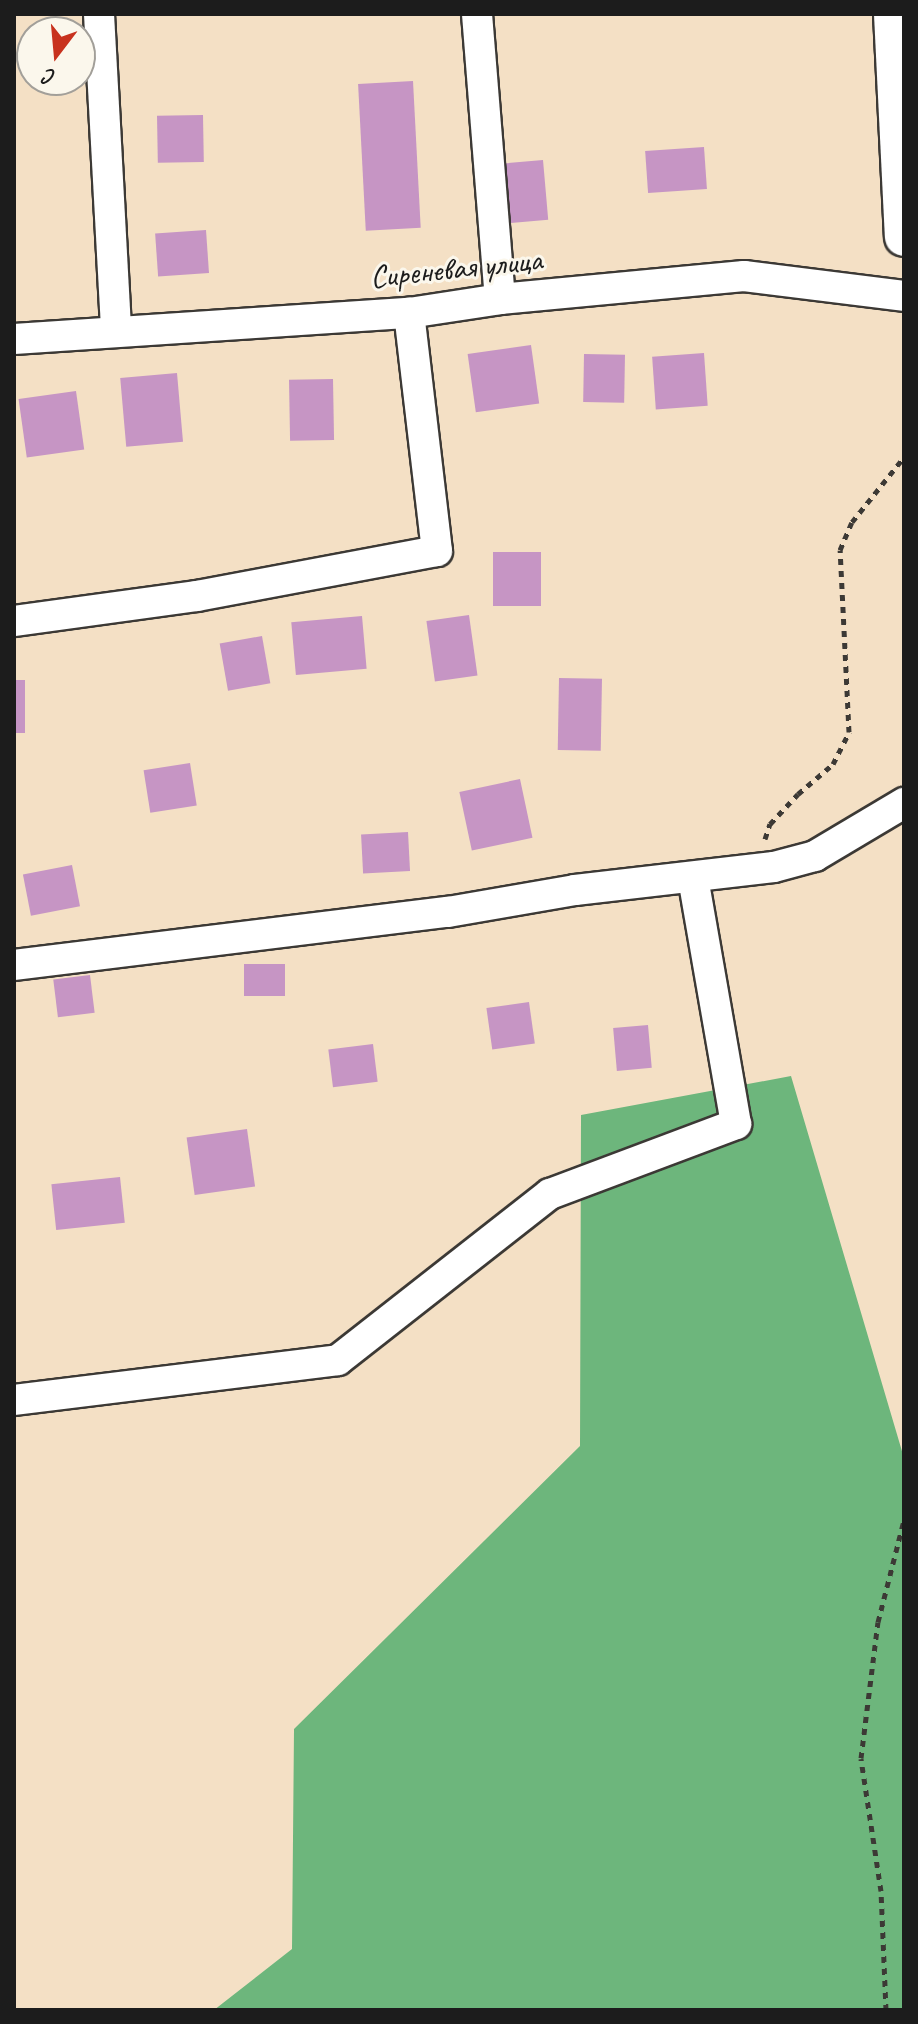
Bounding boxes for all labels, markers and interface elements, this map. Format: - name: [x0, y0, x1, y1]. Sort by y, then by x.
- north arrow: [16, 16, 96, 96]
- text: С: [41, 62, 59, 92]
- street label: Сиреневая улица: [367, 241, 545, 297]

